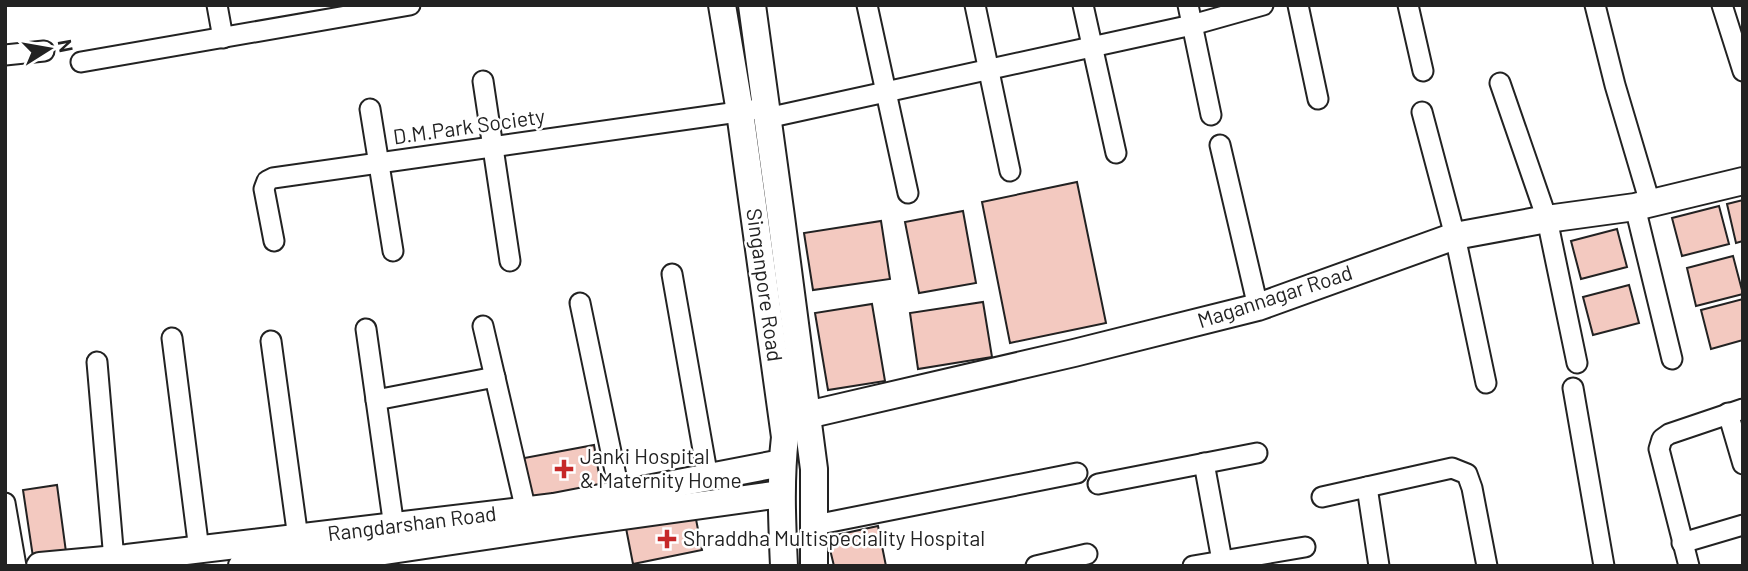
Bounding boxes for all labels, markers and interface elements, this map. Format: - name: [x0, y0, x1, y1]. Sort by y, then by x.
- north arrow: [14, 14, 84, 84]
- text: N: [54, 37, 79, 54]
- street label: D.M.Park Society: [391, 102, 547, 149]
- street label: Singanpore Road: [742, 207, 789, 363]
- street label: Magannagar Road: [1194, 259, 1355, 332]
- place label: Janki Hospital & Maternity Home: [580, 443, 742, 492]
- marker: Janki Hospital & Maternity Home: [554, 459, 574, 479]
- street label: Rangdarshan Road: [326, 500, 498, 545]
- place label: Shraddha Multispeciality Hospital: [683, 525, 985, 550]
- marker: Shraddha Multispeciality Hospital: [657, 529, 677, 549]

